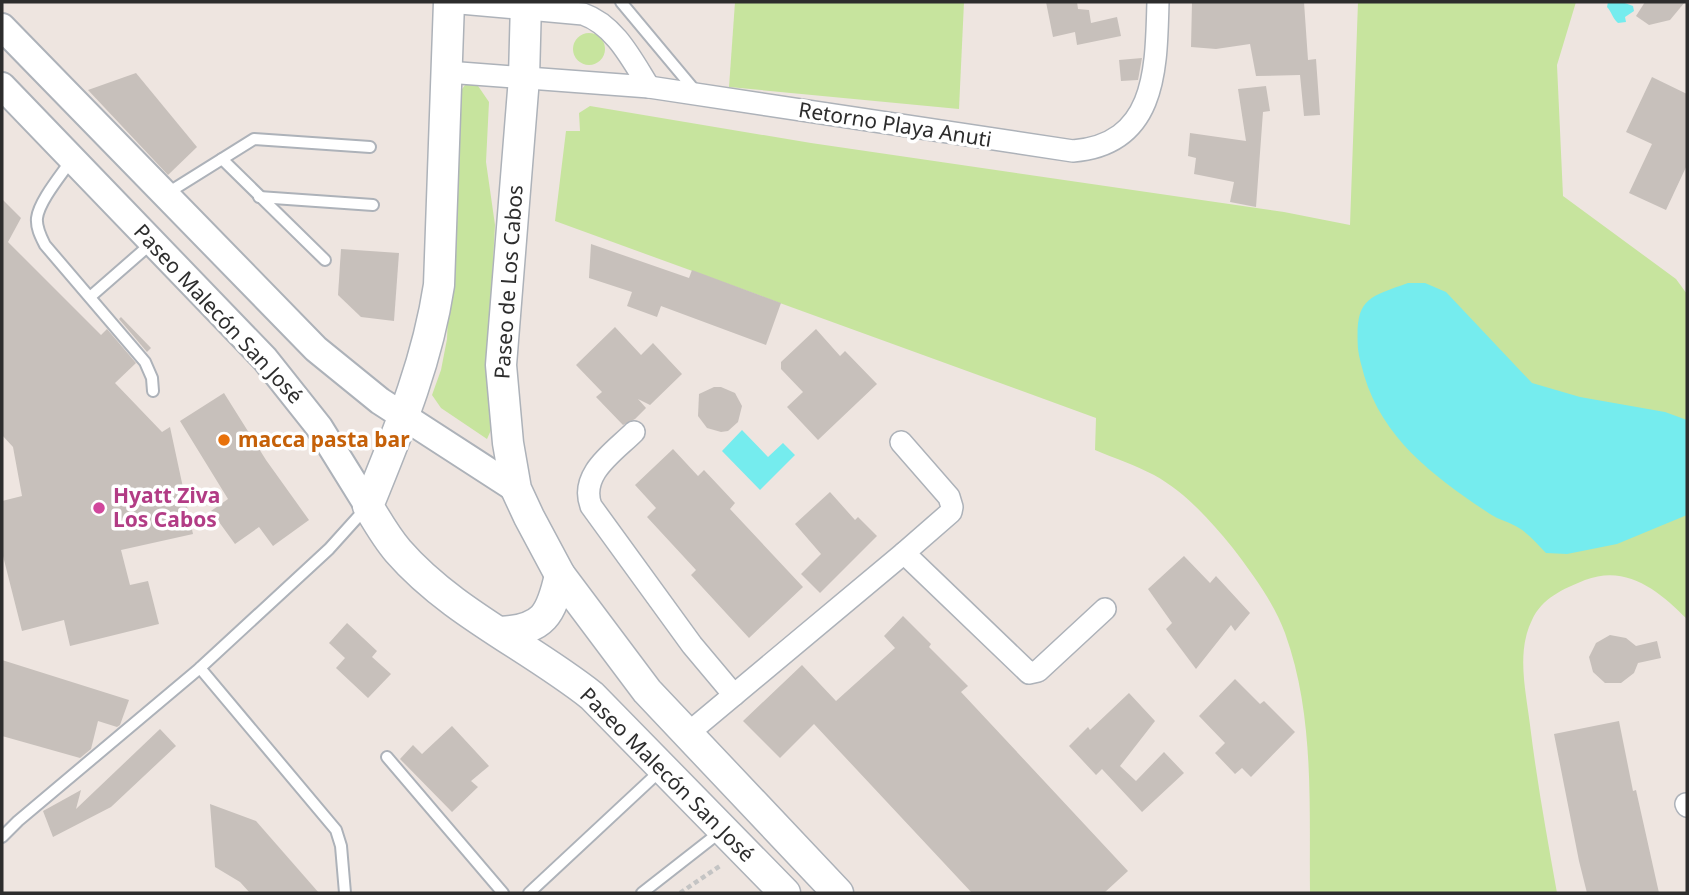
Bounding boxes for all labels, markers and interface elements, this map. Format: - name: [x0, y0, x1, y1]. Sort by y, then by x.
- street label: Retorno Playa Anuti: [797, 95, 994, 153]
- street label: Paseo de Los Cabos: [487, 184, 529, 380]
- street label: Paseo Malecón San José: [128, 217, 309, 409]
- place label: macca pasta bar: [238, 425, 410, 453]
- marker: macca pasta bar: [216, 432, 232, 448]
- place label: Hyatt Ziva Los Cabos: [113, 481, 220, 533]
- marker: Hyatt Ziva Los Cabos: [91, 500, 107, 516]
- street label: Paseo Malecón San José: [574, 681, 761, 868]

